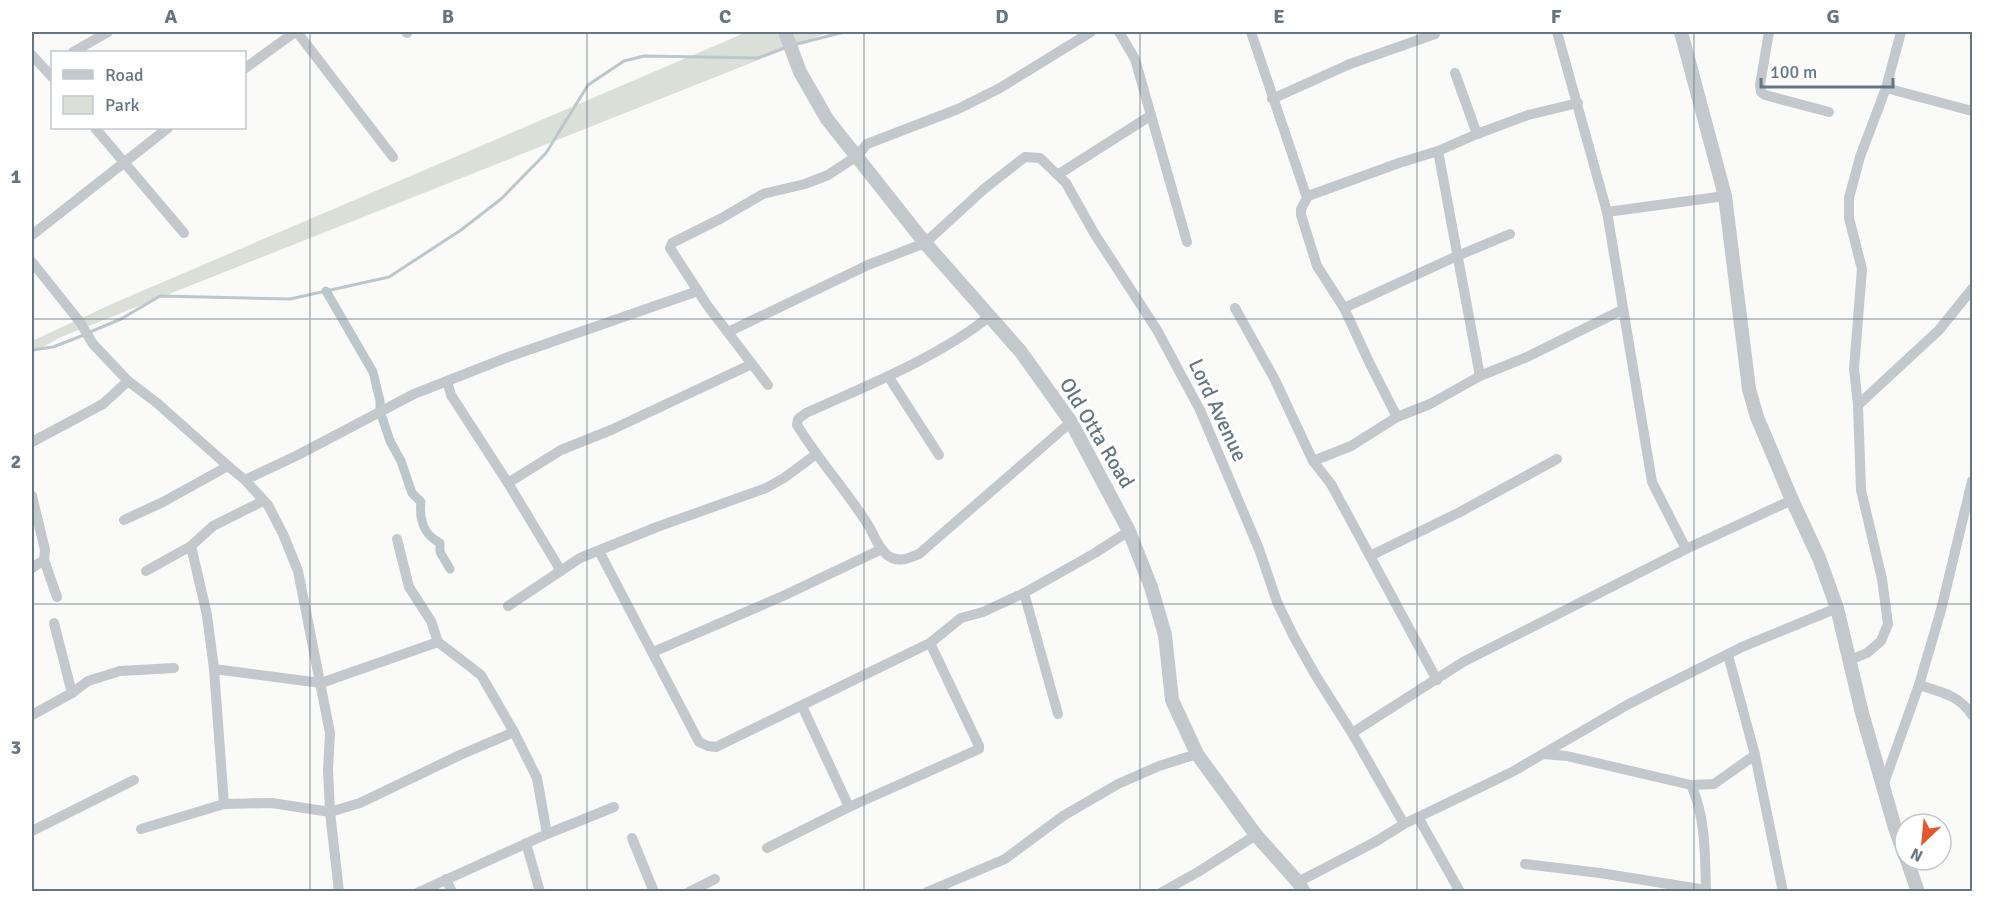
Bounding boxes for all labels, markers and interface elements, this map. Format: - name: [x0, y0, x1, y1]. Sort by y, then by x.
- text: A: [165, 4, 178, 29]
- text: B: [442, 4, 454, 29]
- text: C: [719, 4, 731, 29]
- text: D: [995, 4, 1009, 29]
- text: E: [1273, 4, 1285, 29]
- text: F: [1551, 4, 1562, 29]
- text: G: [1826, 4, 1840, 29]
- legend: [51, 51, 246, 129]
- scale bar: [1761, 51, 1893, 89]
- text: 100 m: [1770, 61, 1817, 83]
- text: Road: [105, 64, 144, 86]
- text: Park: [105, 94, 140, 116]
- text: 1: [11, 164, 22, 189]
- street label: Lord Avenue: [1183, 355, 1253, 465]
- street label: Old Otta Road: [1054, 373, 1140, 493]
- text: 2: [11, 449, 21, 474]
- text: 3: [11, 735, 21, 760]
- north arrow: [1893, 812, 1953, 872]
- text: N: [1907, 843, 1926, 866]

